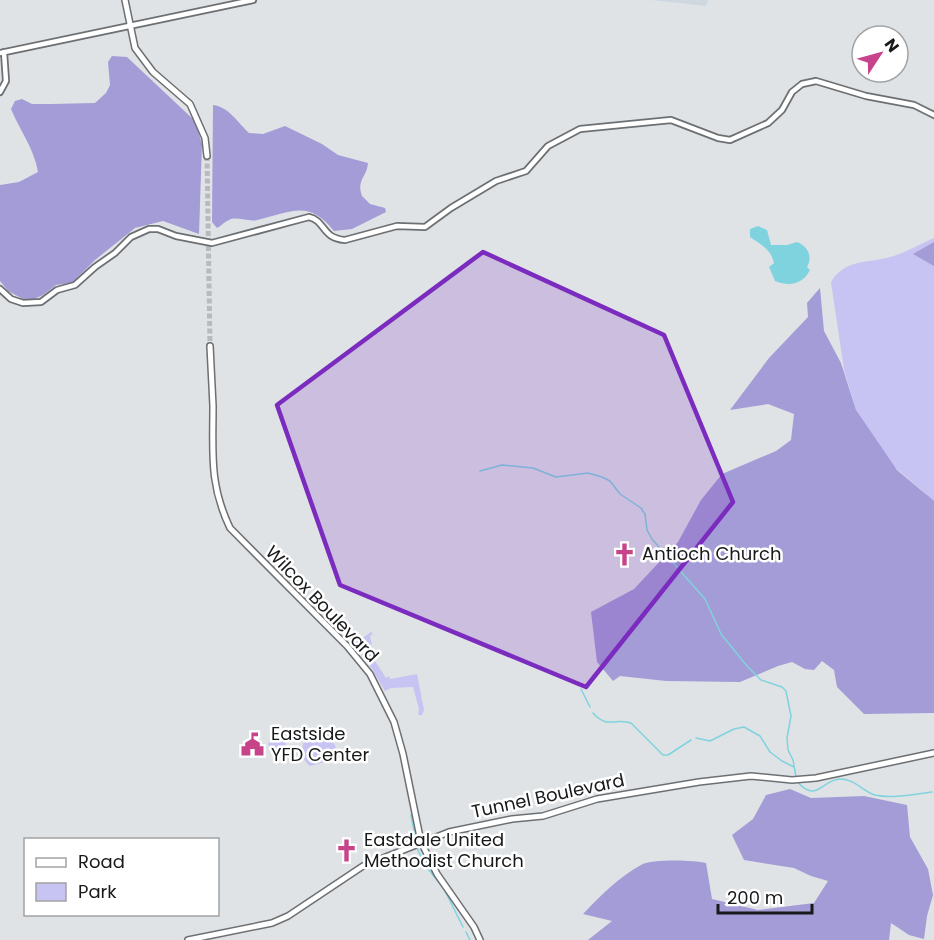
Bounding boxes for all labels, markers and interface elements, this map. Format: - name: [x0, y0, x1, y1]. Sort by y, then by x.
- north arrow: [850, 24, 910, 84]
- text: N: [879, 34, 905, 57]
- street label: Wilcox Boulevard: [260, 540, 385, 667]
- church icon: Antioch Church: [611, 541, 637, 567]
- place label: Antioch Church: [642, 541, 782, 566]
- place label: Eastside YFD Center: [271, 721, 369, 767]
- public building icon: Eastside YFD Center: [240, 731, 266, 757]
- street label: Tunnel Boulevard: [469, 767, 627, 824]
- place label: Eastdale United Methodist Church: [364, 827, 524, 873]
- church icon: Eastdale United Methodist Church: [333, 837, 359, 863]
- legend: [24, 838, 219, 916]
- text: Road: [78, 849, 125, 874]
- scale bar: [718, 877, 812, 915]
- text: Park: [78, 879, 117, 904]
- text: 200 m: [727, 885, 783, 910]

